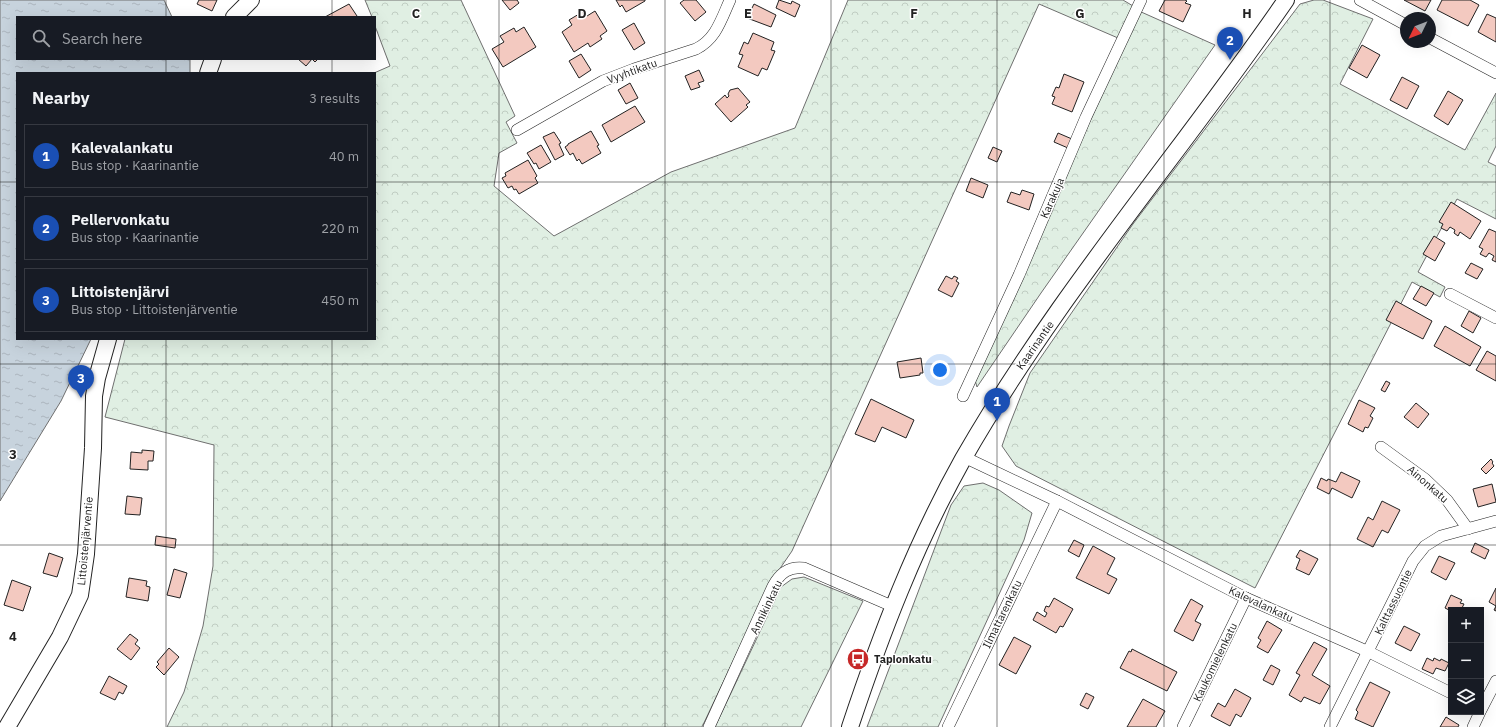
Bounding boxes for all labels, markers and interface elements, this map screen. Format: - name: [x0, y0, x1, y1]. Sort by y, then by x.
- text: C: [412, 5, 421, 22]
- text: D: [577, 5, 587, 22]
- text: E: [744, 5, 752, 22]
- text: F: [910, 5, 918, 22]
- text: G: [1075, 5, 1085, 22]
- text: H: [1242, 5, 1252, 22]
- north arrow: [1400, 12, 1436, 48]
- search box: [16, 16, 376, 60]
- icon: search: [30, 27, 52, 49]
- pin: 2: [1217, 27, 1243, 60]
- text: Search here: [62, 29, 142, 48]
- street label: Vyyhtikatu: [605, 56, 659, 86]
- text: Nearby: [32, 87, 90, 109]
- text: 3 results: [309, 90, 360, 107]
- text: Kalevalankatu: [71, 138, 173, 157]
- text: 1: [42, 148, 50, 165]
- text: 40 m: [329, 148, 359, 165]
- text: Bus stop · Kaarinantie: [71, 157, 199, 174]
- street label: Karakuja: [1037, 175, 1067, 221]
- text: Pellervonkatu: [71, 210, 170, 229]
- text: 2: [42, 220, 50, 237]
- text: 220 m: [321, 220, 359, 237]
- text: Bus stop · Kaarinantie: [71, 229, 199, 246]
- text: Littoistenjärvi: [71, 282, 169, 301]
- text: 3: [42, 292, 50, 309]
- text: 450 m: [321, 292, 359, 309]
- text: Bus stop · Littoistenjärventie: [71, 301, 238, 318]
- street label: Kaarinantie: [1013, 318, 1057, 372]
- your location: [930, 360, 950, 380]
- pin: 3: [68, 365, 94, 398]
- pin: 1: [984, 388, 1010, 421]
- text: 3: [9, 446, 17, 463]
- street label: Ainonkatu: [1404, 462, 1452, 506]
- street label: Littoistenjärventie: [74, 496, 96, 586]
- street label: Kalttassuontie: [1371, 567, 1415, 637]
- street label: Annikinkatu: [747, 577, 785, 637]
- street label: Ilmattarenkatu: [979, 578, 1025, 650]
- street label: Kalevalankatu: [1226, 583, 1296, 625]
- map controls: [1448, 607, 1484, 715]
- button: +: [1448, 607, 1484, 643]
- street label: Kaukomielenkatu: [1190, 620, 1240, 704]
- text: 4: [9, 628, 17, 645]
- button: −: [1448, 643, 1484, 679]
- bus stop icon: Tapionkatu: [845, 646, 871, 672]
- place label: Tapionkatu: [874, 652, 932, 666]
- button: layers: [1448, 679, 1484, 715]

